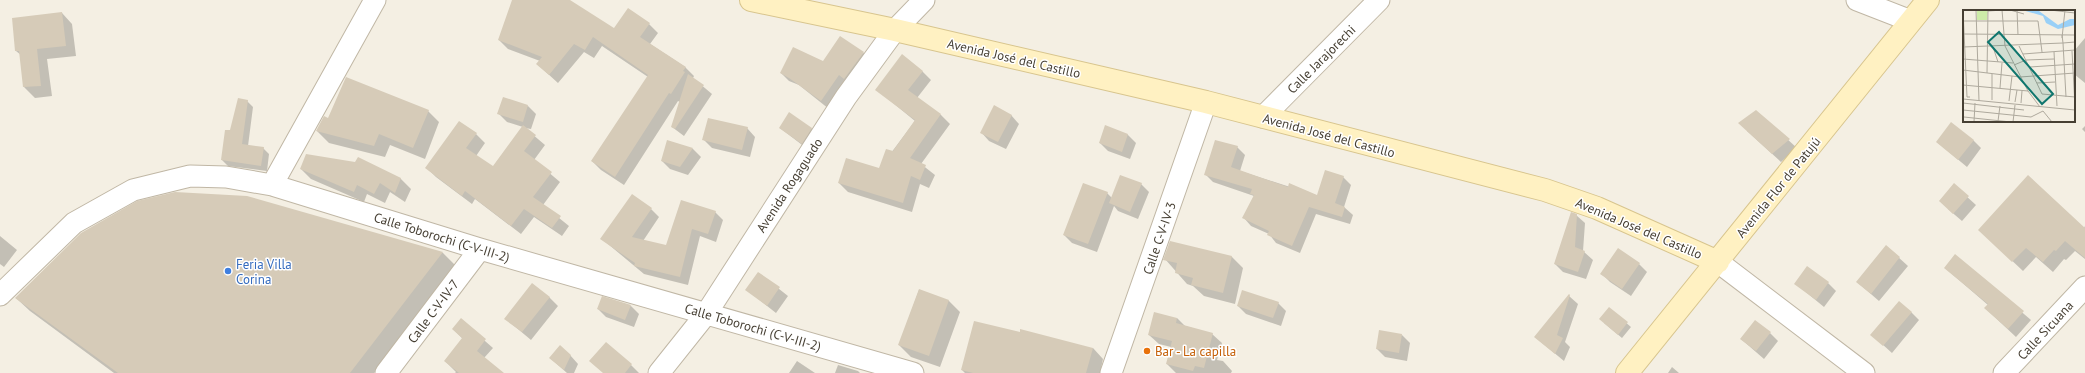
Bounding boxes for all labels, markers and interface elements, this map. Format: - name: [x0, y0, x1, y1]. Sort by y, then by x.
- inset map: [1963, 10, 2075, 122]
- street label: Calle Jarajorechi: [1283, 21, 1359, 97]
- street label: Avenida José del Castillo: [946, 35, 1082, 82]
- street label: Avenida José del Castillo: [1261, 110, 1397, 161]
- street label: Avenida Flor de Patujú: [1732, 133, 1824, 241]
- street label: Avenida Rogaguado: [753, 135, 826, 236]
- street label: Avenida José del Castillo: [1573, 194, 1705, 263]
- street label: Calle C-V-IV-3: [1139, 200, 1180, 277]
- street label: Calle Toborochi (C-V-III-2): [372, 209, 512, 266]
- place label: Feria Villa Corina: [236, 256, 292, 288]
- marker: Feria Villa Corina: [223, 266, 233, 276]
- street label: Calle C-V-IV-7: [404, 276, 463, 347]
- street label: Calle Sicuana: [2014, 297, 2077, 363]
- street label: Calle Toborochi (C-V-III-2): [683, 300, 823, 355]
- place label: Bar - La capilla: [1155, 343, 1236, 360]
- marker: Bar - La capilla: [1142, 346, 1152, 356]

